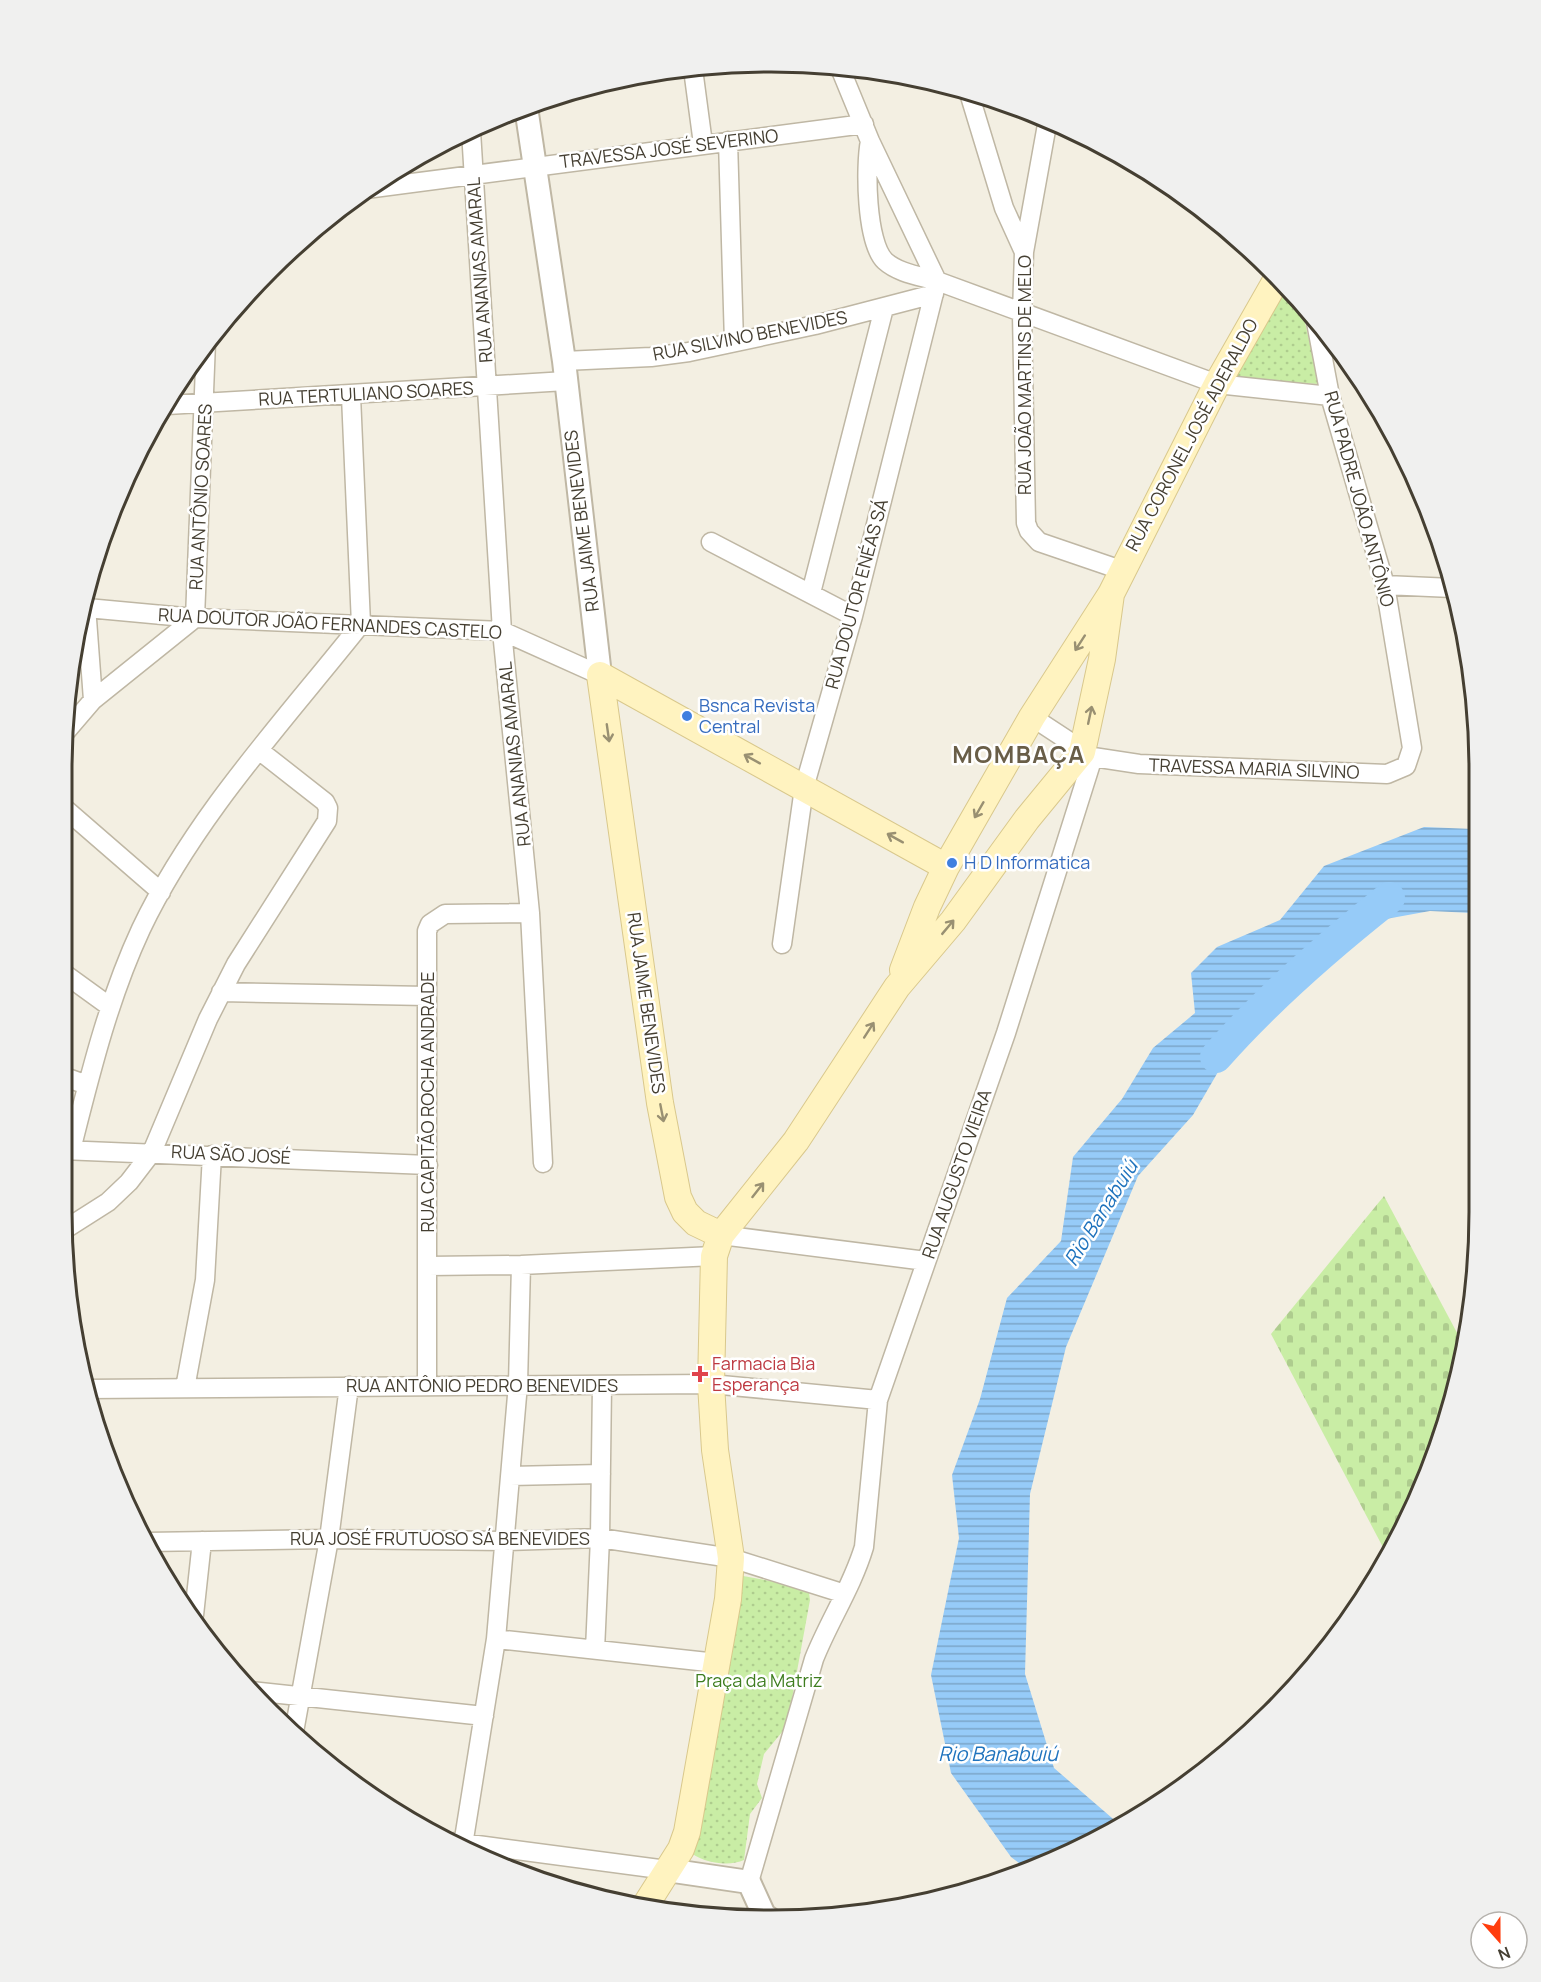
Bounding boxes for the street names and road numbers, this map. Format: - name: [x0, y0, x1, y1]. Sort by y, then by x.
- street label: TRAVESSA JOSÉ SEVERINO: [558, 123, 780, 173]
- street label: RUA ANANIAS AMARAL: [461, 177, 497, 364]
- street label: RUA JOÃO MARTINS DE MELO: [1012, 255, 1036, 495]
- street label: RUA SILVINO BENEVIDES: [651, 304, 849, 366]
- street label: RUA CORONEL JOSÉ ADERALDO: [1119, 314, 1263, 555]
- street label: RUA TERTULIANO SOARES: [258, 375, 474, 411]
- street label: RUA PADRE JOÃO ANTÔNIO: [1320, 388, 1400, 609]
- street label: RUA ANTÔNIO SOARES: [183, 403, 217, 591]
- street label: RUA JAIME BENEVIDES: [558, 429, 604, 613]
- street label: RUA DOUTOR ENÉAS SÁ: [819, 495, 893, 692]
- street label: RUA DOUTOR JOÃO FERNANDES CASTELO: [157, 602, 503, 644]
- street label: RUA ANANIAS AMARAL: [492, 660, 536, 848]
- street label: TRAVESSA MARIA SILVINO: [1148, 752, 1360, 784]
- street label: RUA JAIME BENEVIDES: [622, 911, 672, 1095]
- street label: RUA CAPITÃO ROCHA ANDRADE: [415, 972, 439, 1232]
- street label: RUA AUGUSTO VIEIRA: [916, 1085, 997, 1262]
- street label: RUA SÃO JOSÉ: [171, 1139, 292, 1169]
- street label: RUA ANTÔNIO PEDRO BENEVIDES: [346, 1373, 618, 1397]
- street label: RUA JOSÉ FRUTUOSO SÁ BENEVIDES: [290, 1526, 590, 1550]

